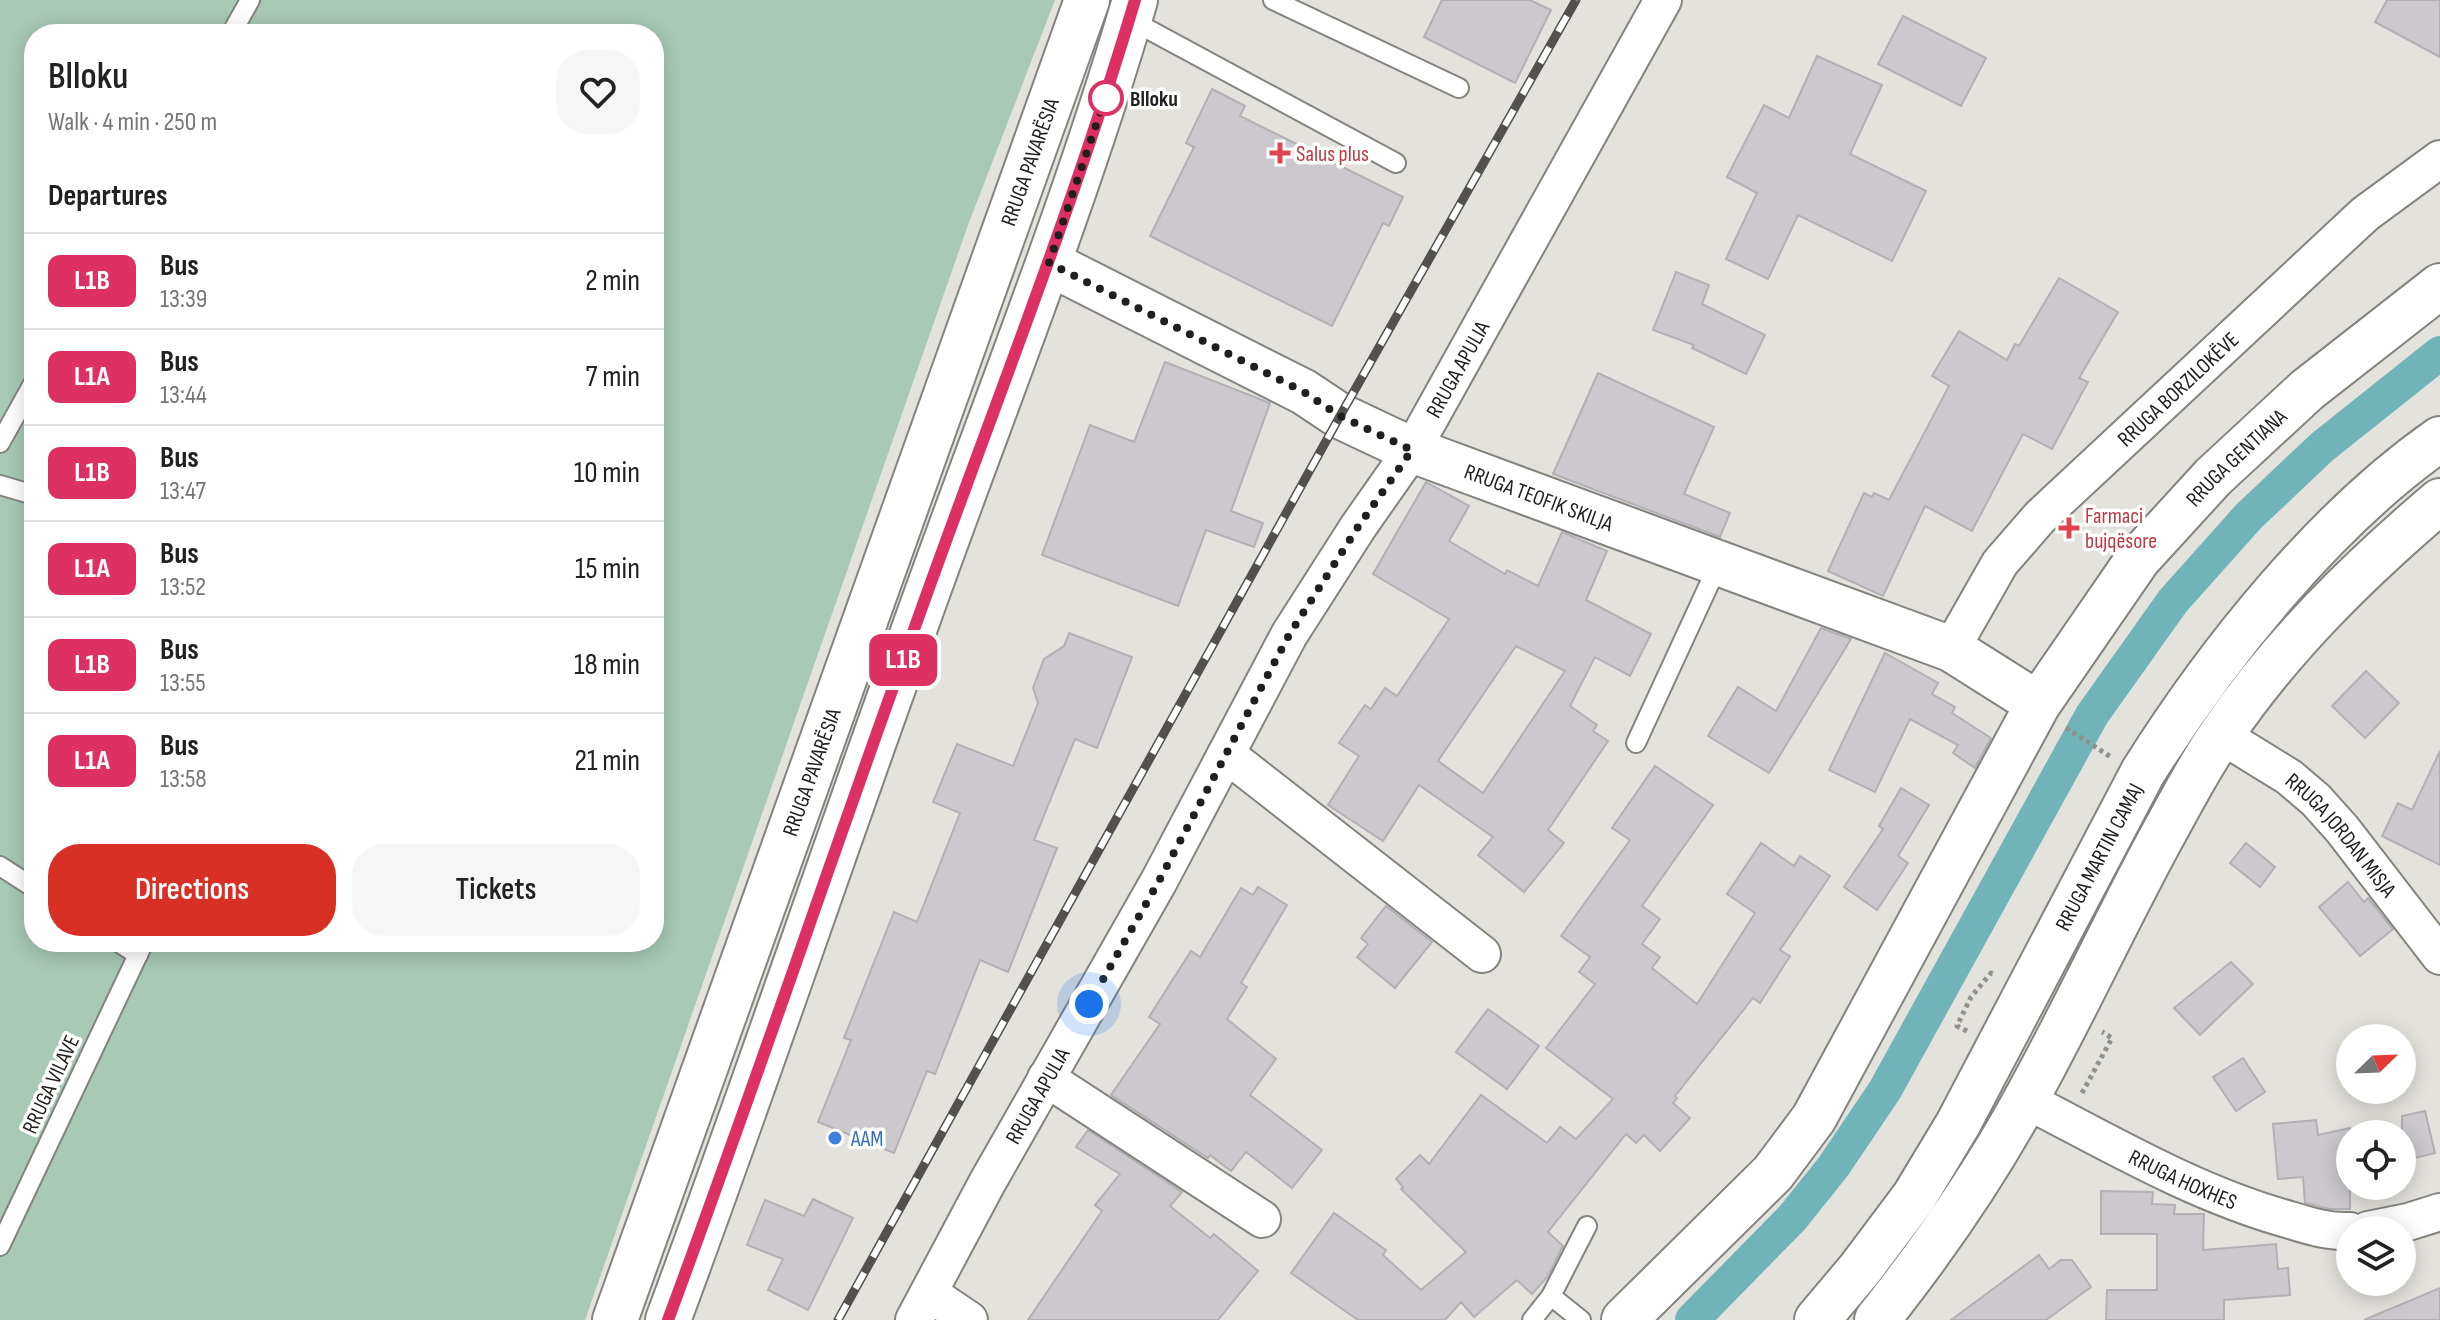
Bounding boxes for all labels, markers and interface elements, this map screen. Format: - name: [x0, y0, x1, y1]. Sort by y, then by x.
- button: heart: [556, 50, 640, 134]
- text: Blloku: [48, 54, 128, 99]
- marker: Blloku: [1089, 81, 1123, 115]
- place label: Blloku: [1130, 86, 1178, 113]
- street label: RRUGA PAVARËSIA: [995, 94, 1066, 230]
- text: Walk · 4 min · 250 m: [48, 107, 217, 138]
- place label: Salus plus: [1296, 141, 1369, 168]
- marker: Salus plus: [1271, 144, 1289, 162]
- text: Departures: [48, 178, 168, 214]
- text: Bus: [160, 248, 199, 284]
- text: 2 min: [585, 263, 640, 299]
- text: L1B: [74, 264, 110, 297]
- text: 13:39: [160, 284, 207, 315]
- street label: RRUGA APULIA: [1421, 316, 1497, 423]
- street label: RRUGA BORZILOKËVE: [2112, 327, 2245, 453]
- text: Bus: [160, 344, 199, 380]
- text: 7 min: [586, 359, 640, 395]
- text: L1A: [74, 360, 110, 393]
- text: 13:44: [160, 380, 207, 411]
- street label: RRUGA GENTIANA: [2181, 403, 2293, 513]
- text: Bus: [160, 440, 199, 476]
- text: 10 min: [574, 455, 640, 491]
- text: L1B: [74, 456, 110, 489]
- street label: RRUGA TEOFIK SKILJA: [1460, 459, 1617, 538]
- text: 13:47: [160, 476, 206, 507]
- place label: Farmaci bujqësore: [2085, 503, 2157, 555]
- marker: Farmaci bujqësore: [2060, 519, 2078, 537]
- text: Bus: [160, 536, 199, 572]
- text: 15 min: [575, 551, 640, 587]
- text: L1A: [74, 552, 110, 585]
- text: 13:52: [160, 572, 206, 603]
- text: Bus: [160, 632, 199, 668]
- line badge: L1B: [857, 634, 949, 686]
- text: L1B: [885, 643, 921, 676]
- text: 18 min: [574, 647, 640, 683]
- text: L1B: [74, 648, 110, 681]
- text: 13:55: [160, 668, 206, 699]
- street label: RRUGA PAVARËSIA: [777, 704, 848, 840]
- text: Bus: [160, 728, 199, 764]
- text: 21 min: [575, 743, 640, 779]
- text: L1A: [74, 744, 110, 777]
- text: 13:58: [160, 764, 207, 795]
- street label: RRUGA JORDAN MISJA: [2279, 768, 2402, 903]
- street label: RRUGA MARTIN CAMAJ: [2050, 779, 2150, 936]
- button: Directions: [48, 844, 336, 936]
- button: Tickets: [352, 844, 640, 936]
- your location: [1069, 984, 1109, 1024]
- north arrow: [2336, 1024, 2416, 1104]
- map controls: [2336, 1024, 2416, 1296]
- street label: RRUGA VILAVE: [17, 1031, 86, 1138]
- street label: RRUGA APULIA: [1000, 1043, 1077, 1149]
- button: locate: [2336, 1120, 2416, 1200]
- place label: AAM: [850, 1126, 883, 1153]
- marker: AAM: [826, 1129, 844, 1147]
- street label: RRUGA HOXHES: [2124, 1144, 2240, 1216]
- button: layers: [2336, 1216, 2416, 1296]

